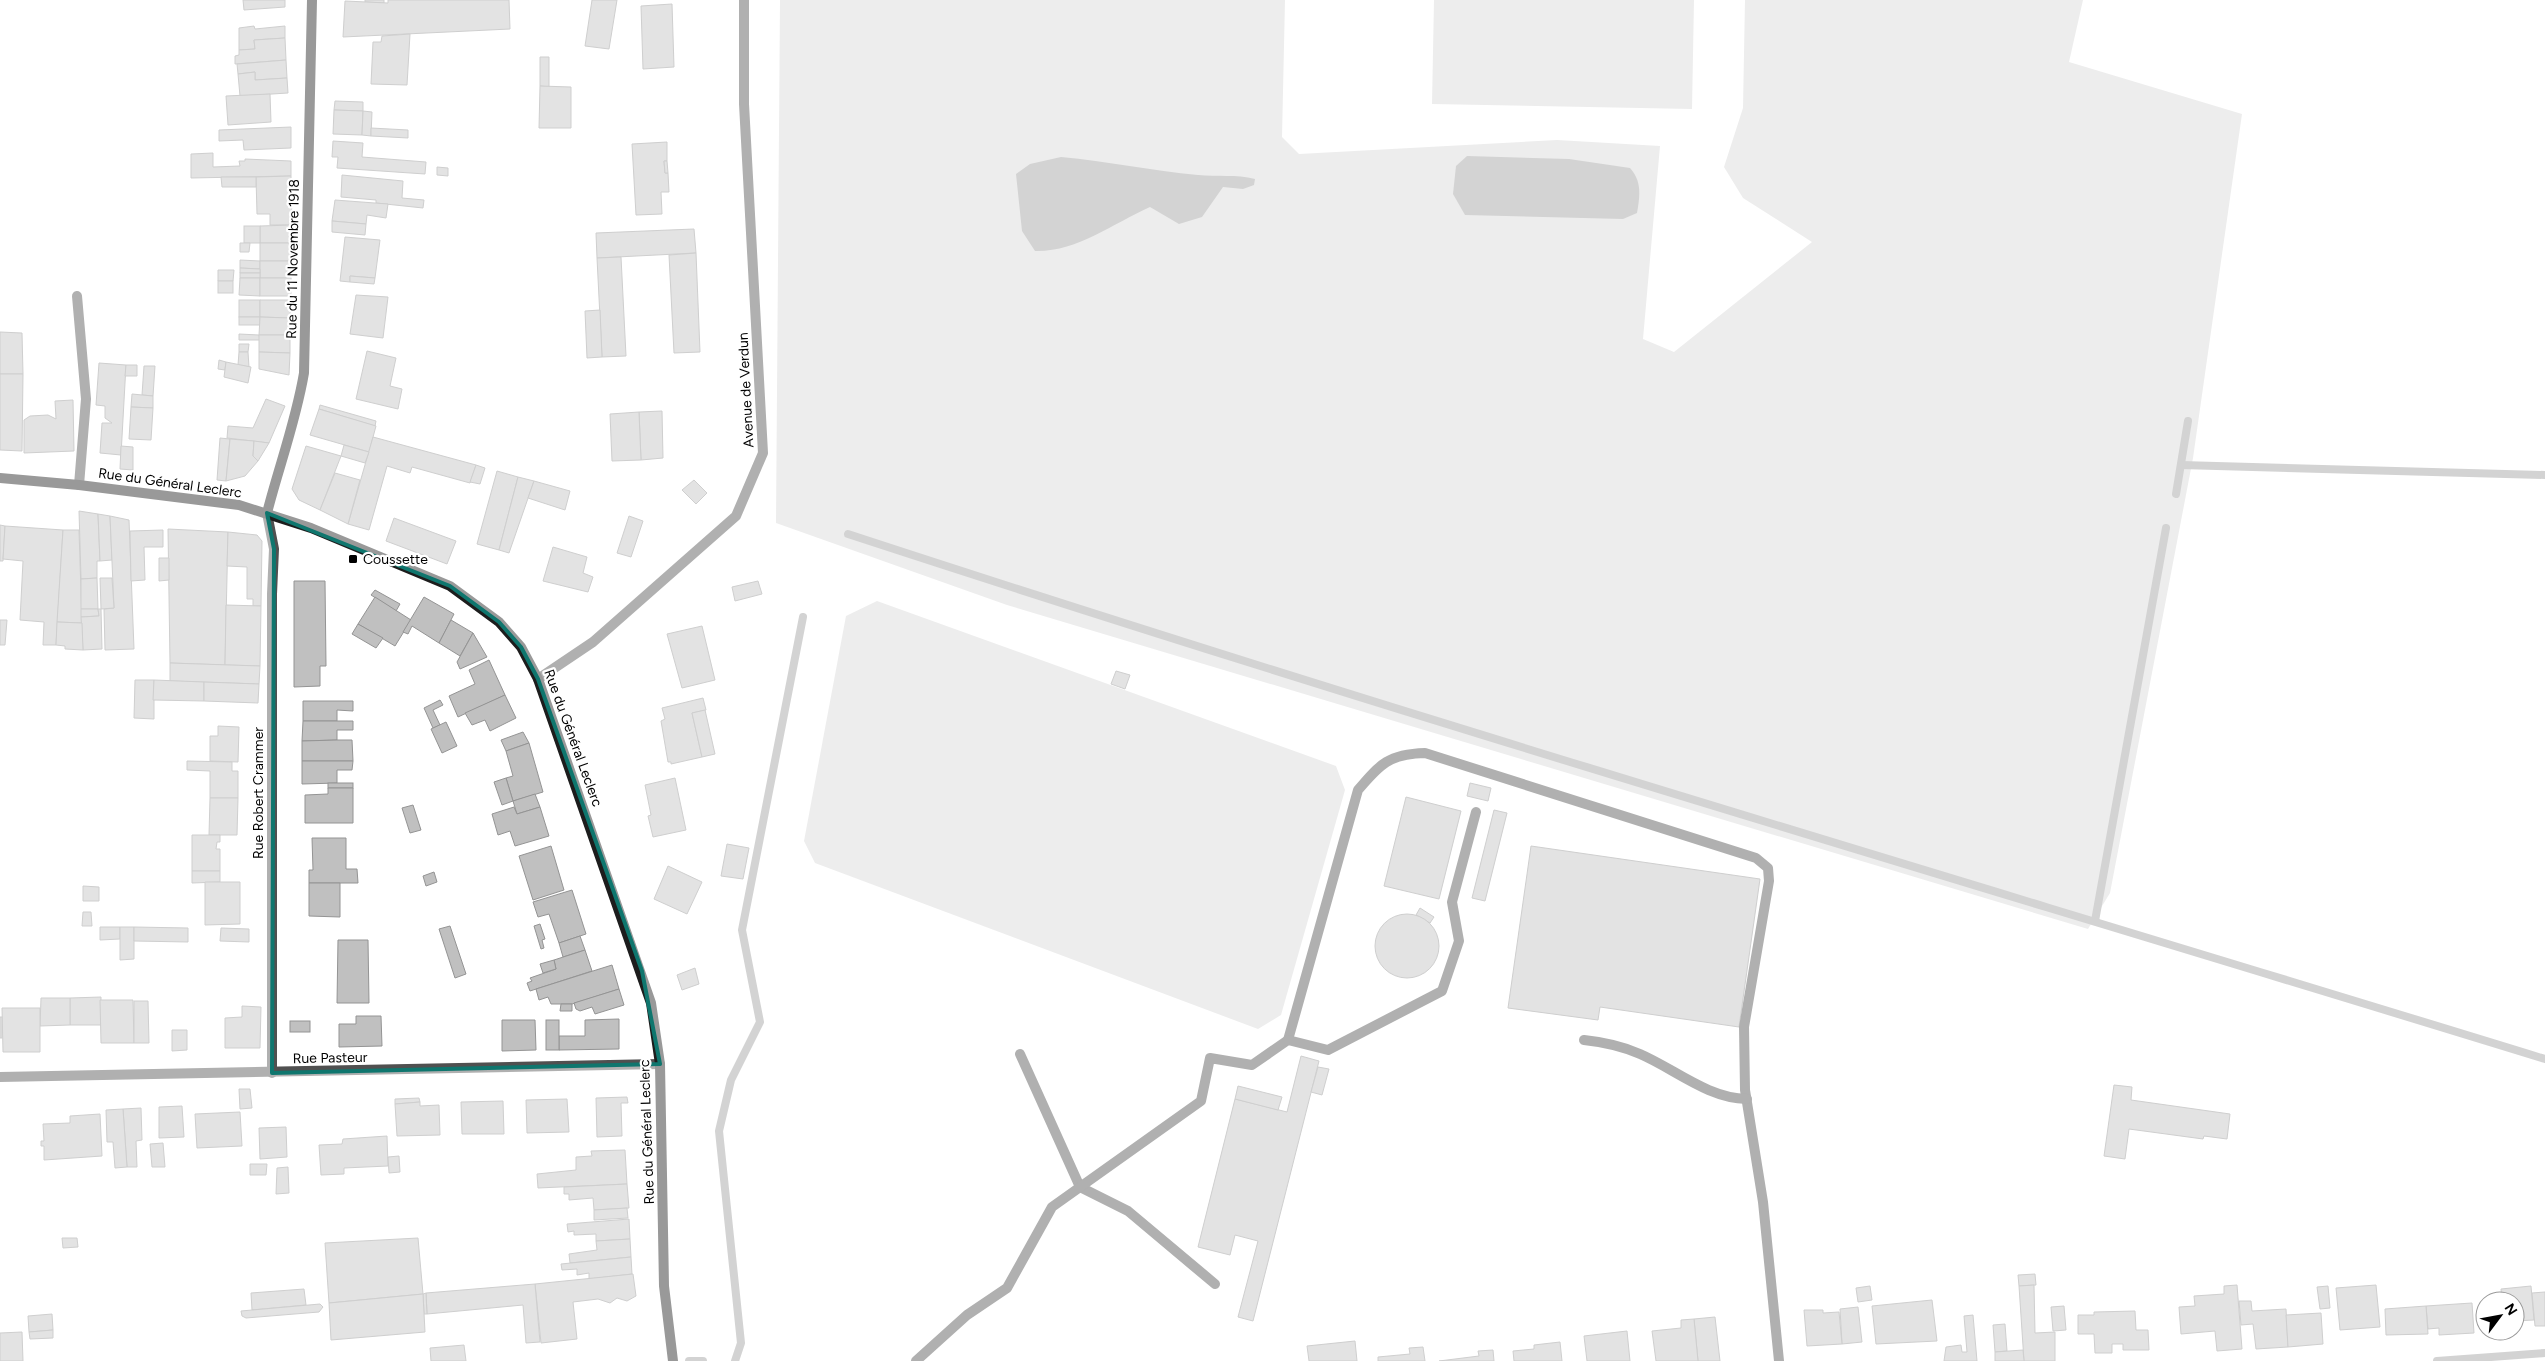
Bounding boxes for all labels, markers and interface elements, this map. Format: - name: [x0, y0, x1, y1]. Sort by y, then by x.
- street label: Rue du 11 Novembre 1918: [283, 179, 303, 339]
- street label: Avenue de Verdun: [734, 332, 758, 448]
- street label: Rue du Général Leclerc: [97, 465, 243, 502]
- place label: Coussette: [363, 551, 428, 568]
- marker: Coussette: [347, 553, 359, 565]
- street label: Rue du Général Leclerc: [540, 667, 606, 809]
- street label: Rue Robert Crammer: [250, 727, 267, 859]
- street label: Rue Pasteur: [292, 1049, 368, 1067]
- street label: Rue du Général Leclerc: [636, 1059, 658, 1205]
- north arrow: [2475, 1291, 2525, 1341]
- text: N: [2501, 1300, 2521, 1318]

